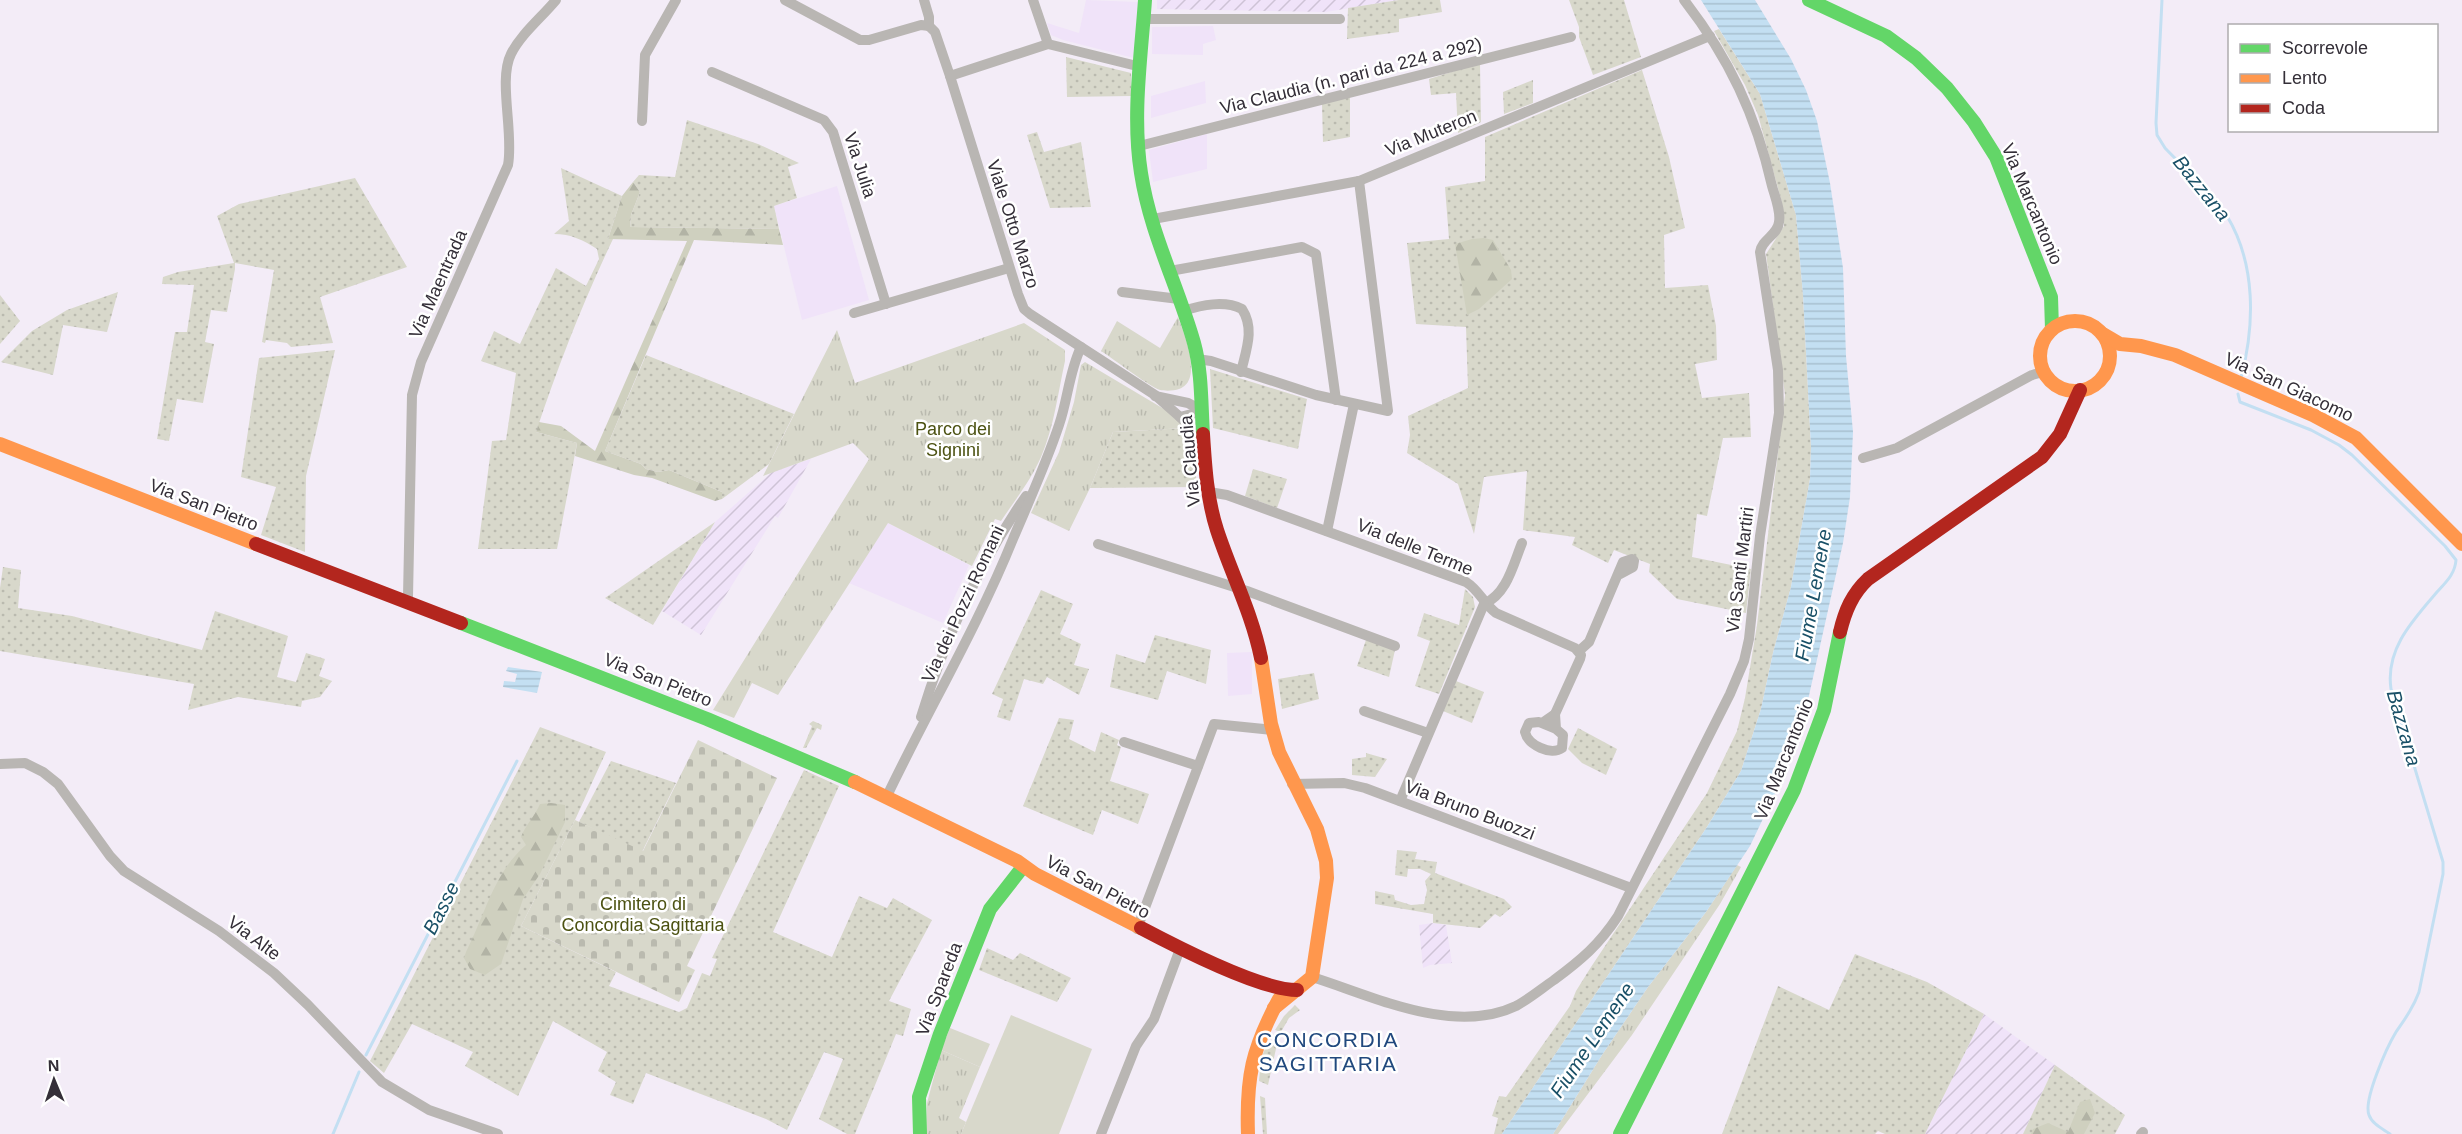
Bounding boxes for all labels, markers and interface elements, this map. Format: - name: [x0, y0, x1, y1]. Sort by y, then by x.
- legend: [2228, 24, 2438, 132]
- street label: Via Claudia (n. pari da 224 a 292): [1218, 34, 1484, 118]
- text: Scorrevole: [2282, 38, 2368, 58]
- text: Lento: [2282, 68, 2327, 88]
- text: Coda: [2282, 98, 2326, 118]
- street label: Via Muteron: [1382, 106, 1480, 160]
- street label: Via Julia: [840, 130, 880, 201]
- street label: Via Marcantonio: [1997, 140, 2067, 268]
- water label: Bazzana: [2169, 151, 2235, 225]
- street label: Viale Otto Marzo: [983, 157, 1043, 291]
- street label: Via Maentrada: [405, 226, 471, 341]
- street label: Via San Giacomo: [2221, 348, 2357, 426]
- street label: Via Claudia: [1176, 413, 1204, 508]
- park label: Parco dei Signini: [915, 419, 991, 460]
- street label: Via San Pietro: [147, 475, 261, 535]
- street label: Via Santi Martiri: [1722, 506, 1758, 634]
- street label: Via delle Terme: [1354, 515, 1476, 579]
- street label: Via dei Pozzi Romani: [918, 522, 1008, 686]
- water label: Fiume Lemene: [1791, 527, 1835, 663]
- street label: Via San Pietro: [601, 649, 715, 711]
- water label: Bazzana: [2383, 688, 2425, 768]
- street label: Via Marcantonio: [1750, 695, 1818, 823]
- street label: Via Bruno Buozzi: [1402, 776, 1538, 844]
- street label: Via San Pietro: [1043, 851, 1153, 923]
- water label: Basse: [419, 878, 463, 938]
- park label: Cimitero di Concordia Sagittaria: [561, 894, 726, 935]
- street label: Via Alte: [224, 912, 284, 964]
- street label: Via Spareda: [912, 938, 966, 1039]
- water label: Fiume Lemene: [1546, 979, 1638, 1101]
- district label: CONCORDIA SAGITTARIA: [1257, 1028, 1399, 1075]
- north arrow: [24, 1050, 84, 1110]
- text: N: [47, 1057, 60, 1074]

